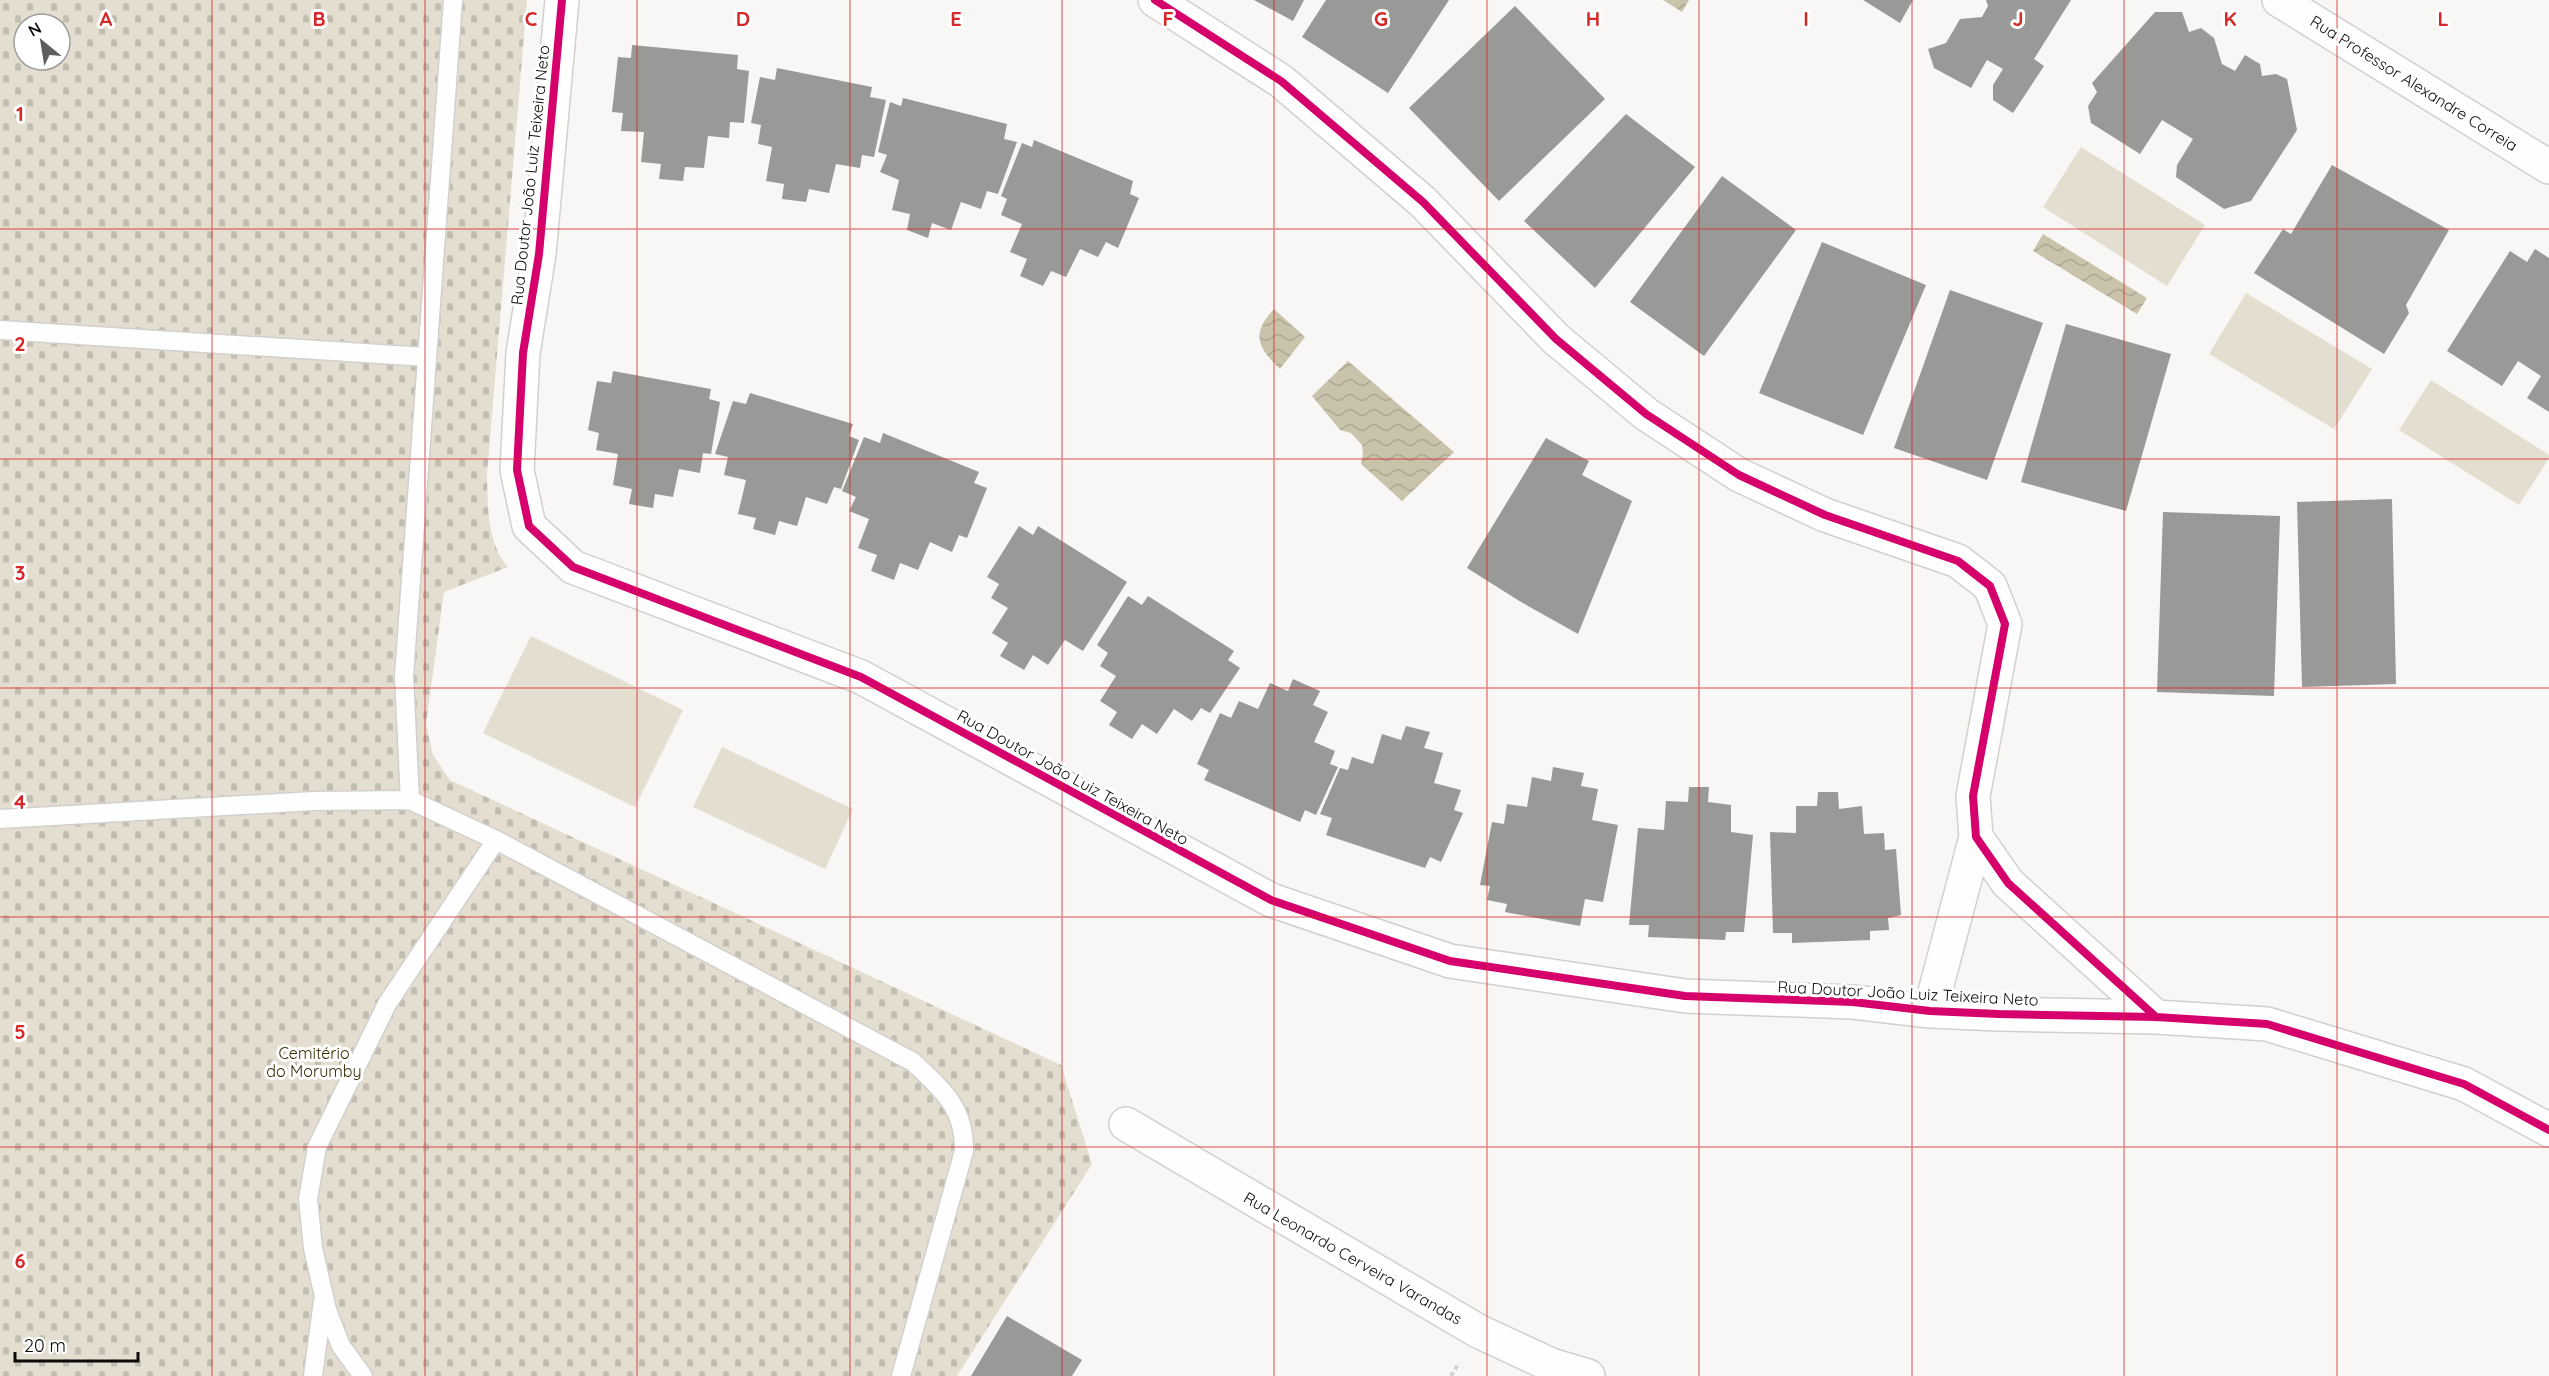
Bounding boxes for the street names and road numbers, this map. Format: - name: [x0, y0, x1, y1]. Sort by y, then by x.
- street label: Rua Professor Alexandre Correia: [2307, 11, 2521, 155]
- street label: Rua Doutor João Luiz Teixeira Neto: [506, 44, 554, 306]
- street label: Rua Doutor João Luiz Teixeira Neto: [954, 705, 1192, 849]
- street label: Rua Doutor João Luiz Teixeira Neto: [1777, 976, 2039, 1010]
- street label: Rua Leonardo Cerveira Varandas: [1240, 1187, 1466, 1329]

